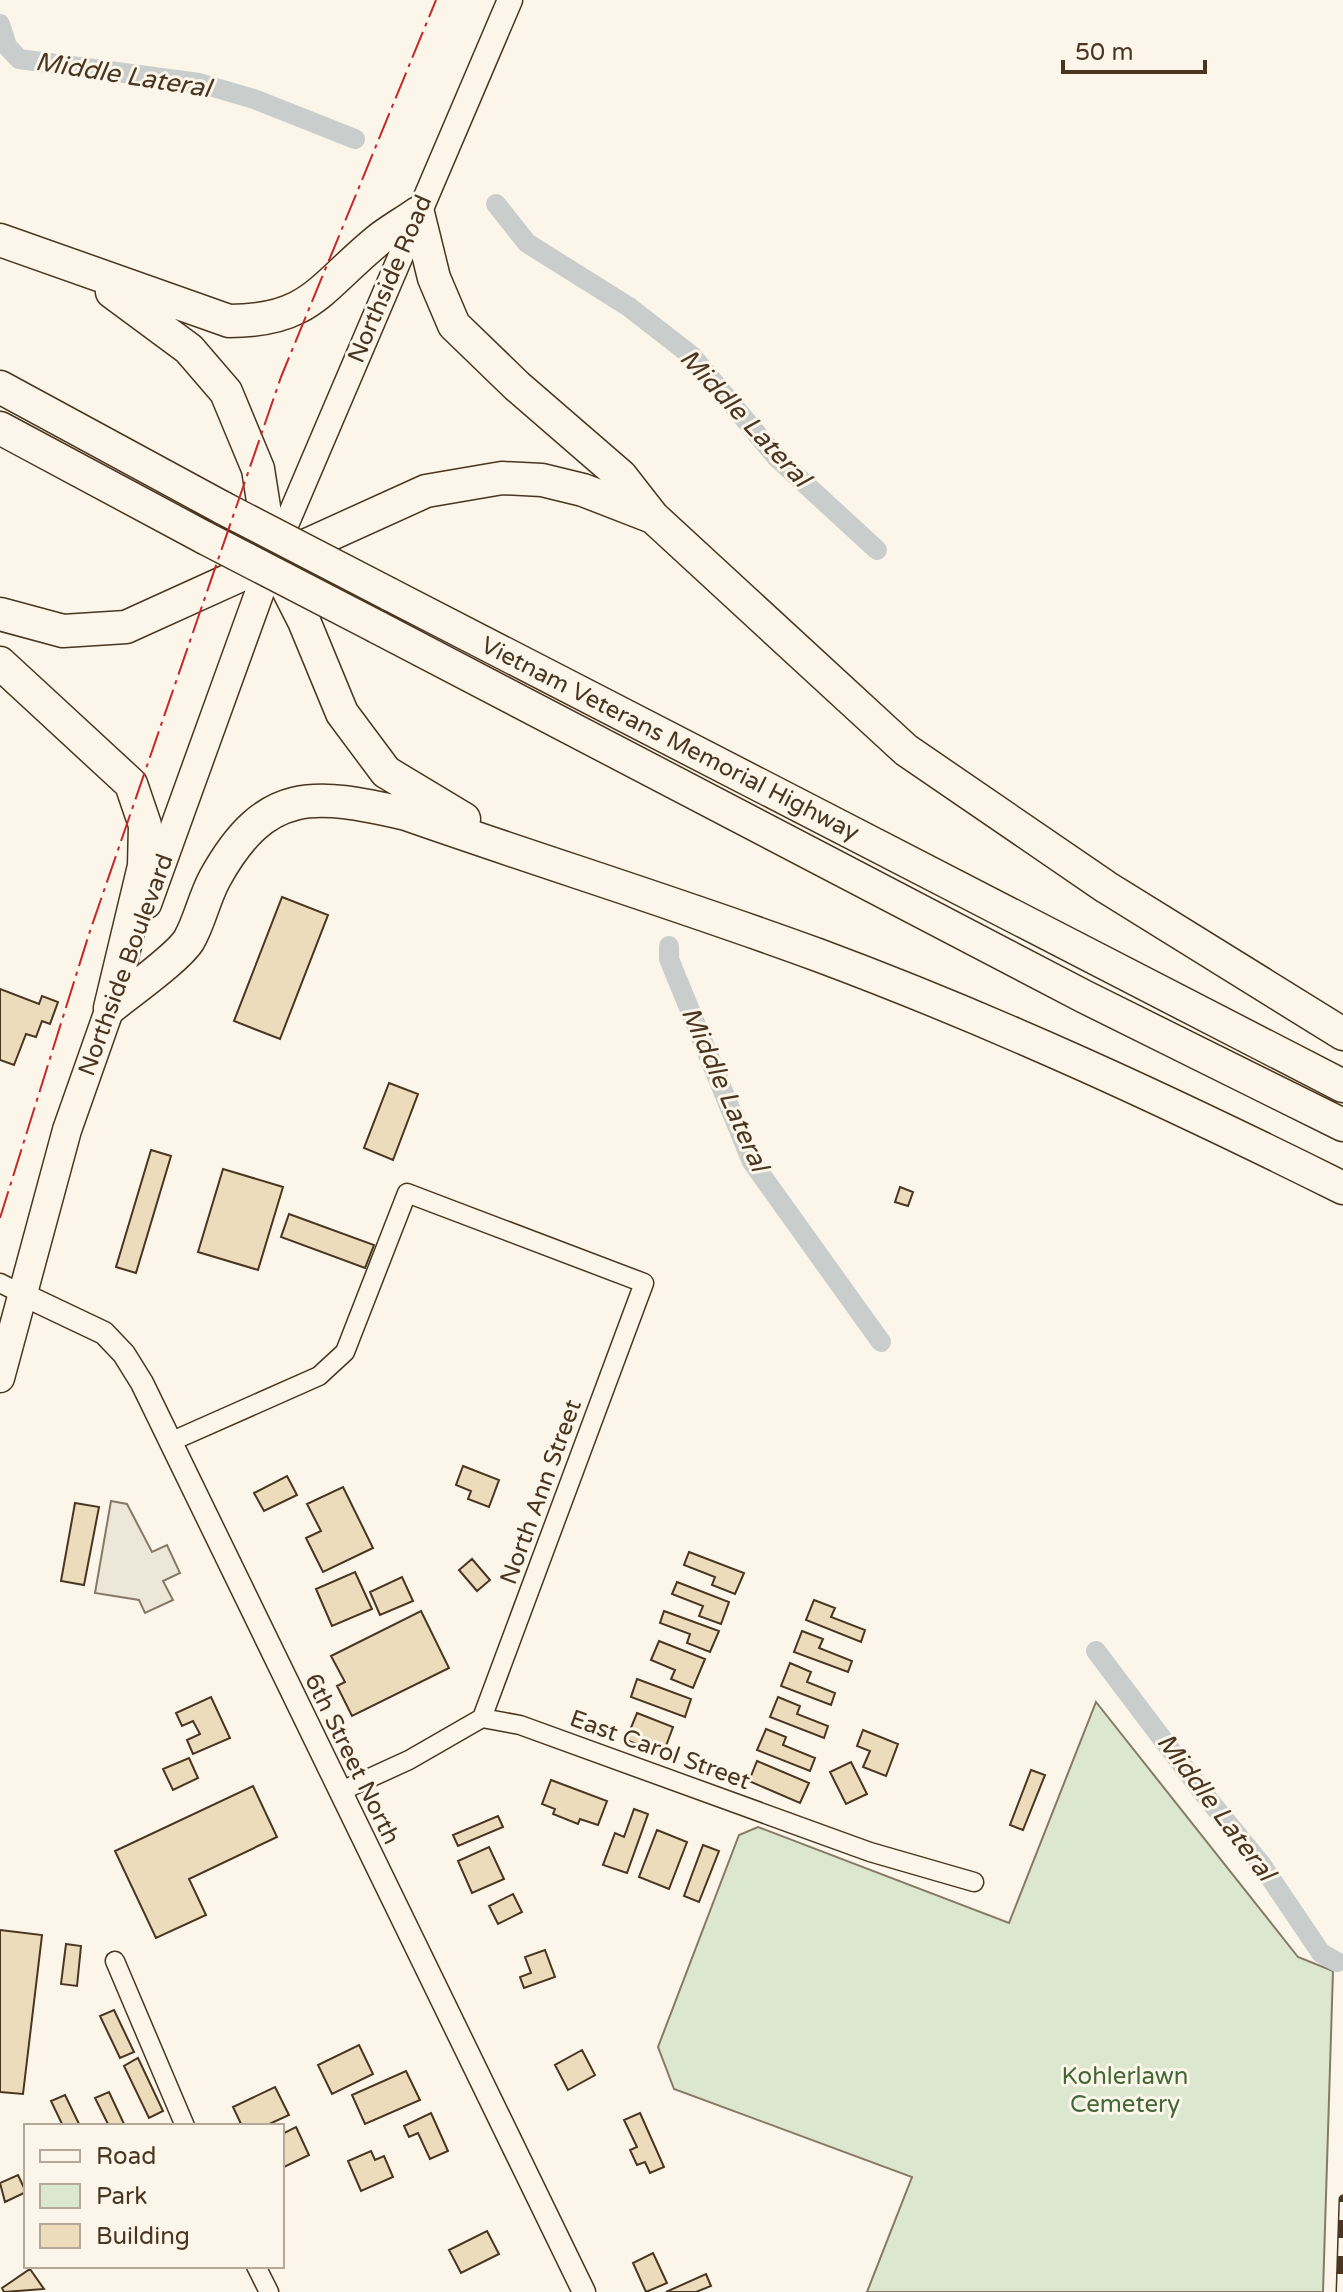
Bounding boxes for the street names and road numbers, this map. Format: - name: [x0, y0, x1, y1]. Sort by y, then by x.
- street label: Northside Road: [342, 191, 438, 367]
- street label: Vietnam Veterans Memorial Highway: [476, 631, 864, 847]
- street label: Northside Boulevard: [72, 850, 180, 1080]
- street label: North Ann Street: [494, 1396, 588, 1588]
- street label: 6th Street North: [298, 1669, 406, 1849]
- street label: East Carol Street: [566, 1704, 754, 1796]

